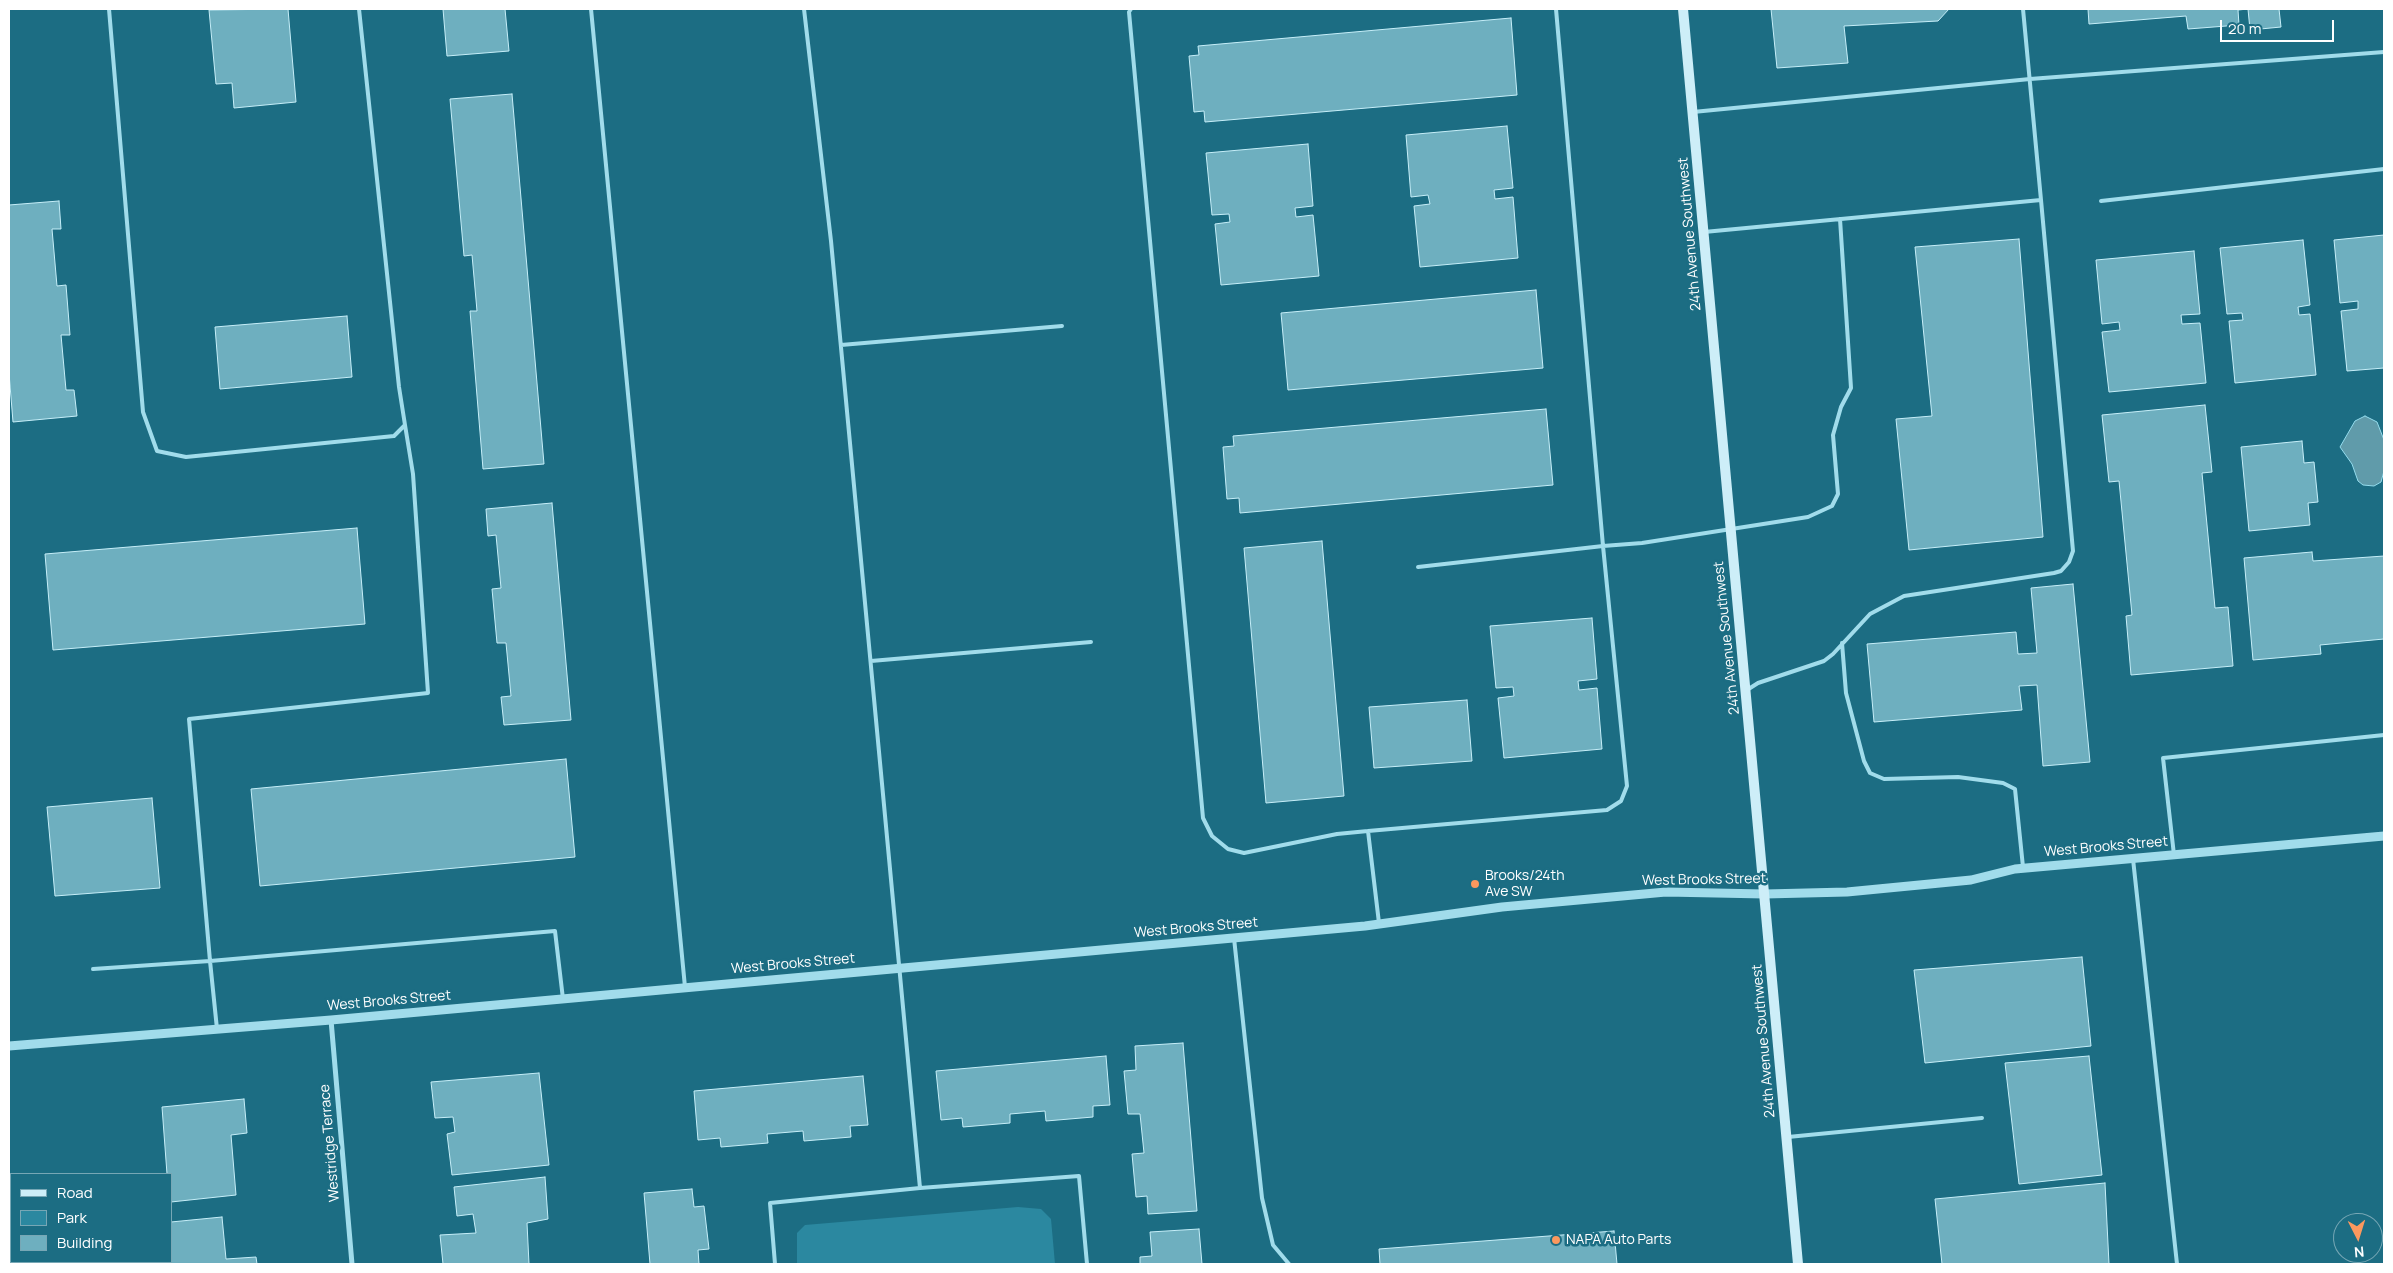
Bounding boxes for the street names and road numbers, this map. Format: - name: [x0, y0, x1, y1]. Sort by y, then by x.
- street label: 24th Avenue Southwest: [1675, 156, 1705, 312]
- street label: 24th Avenue Southwest: [1711, 560, 1743, 716]
- street label: West Brooks Street: [2043, 833, 2169, 861]
- street label: West Brooks Street: [1642, 871, 1766, 889]
- street label: West Brooks Street: [1133, 914, 1259, 942]
- street label: West Brooks Street: [730, 950, 856, 978]
- street label: 24th Avenue Southwest: [1749, 963, 1779, 1119]
- street label: West Brooks Street: [326, 987, 452, 1015]
- street label: Westridge Terrace: [316, 1083, 344, 1203]

